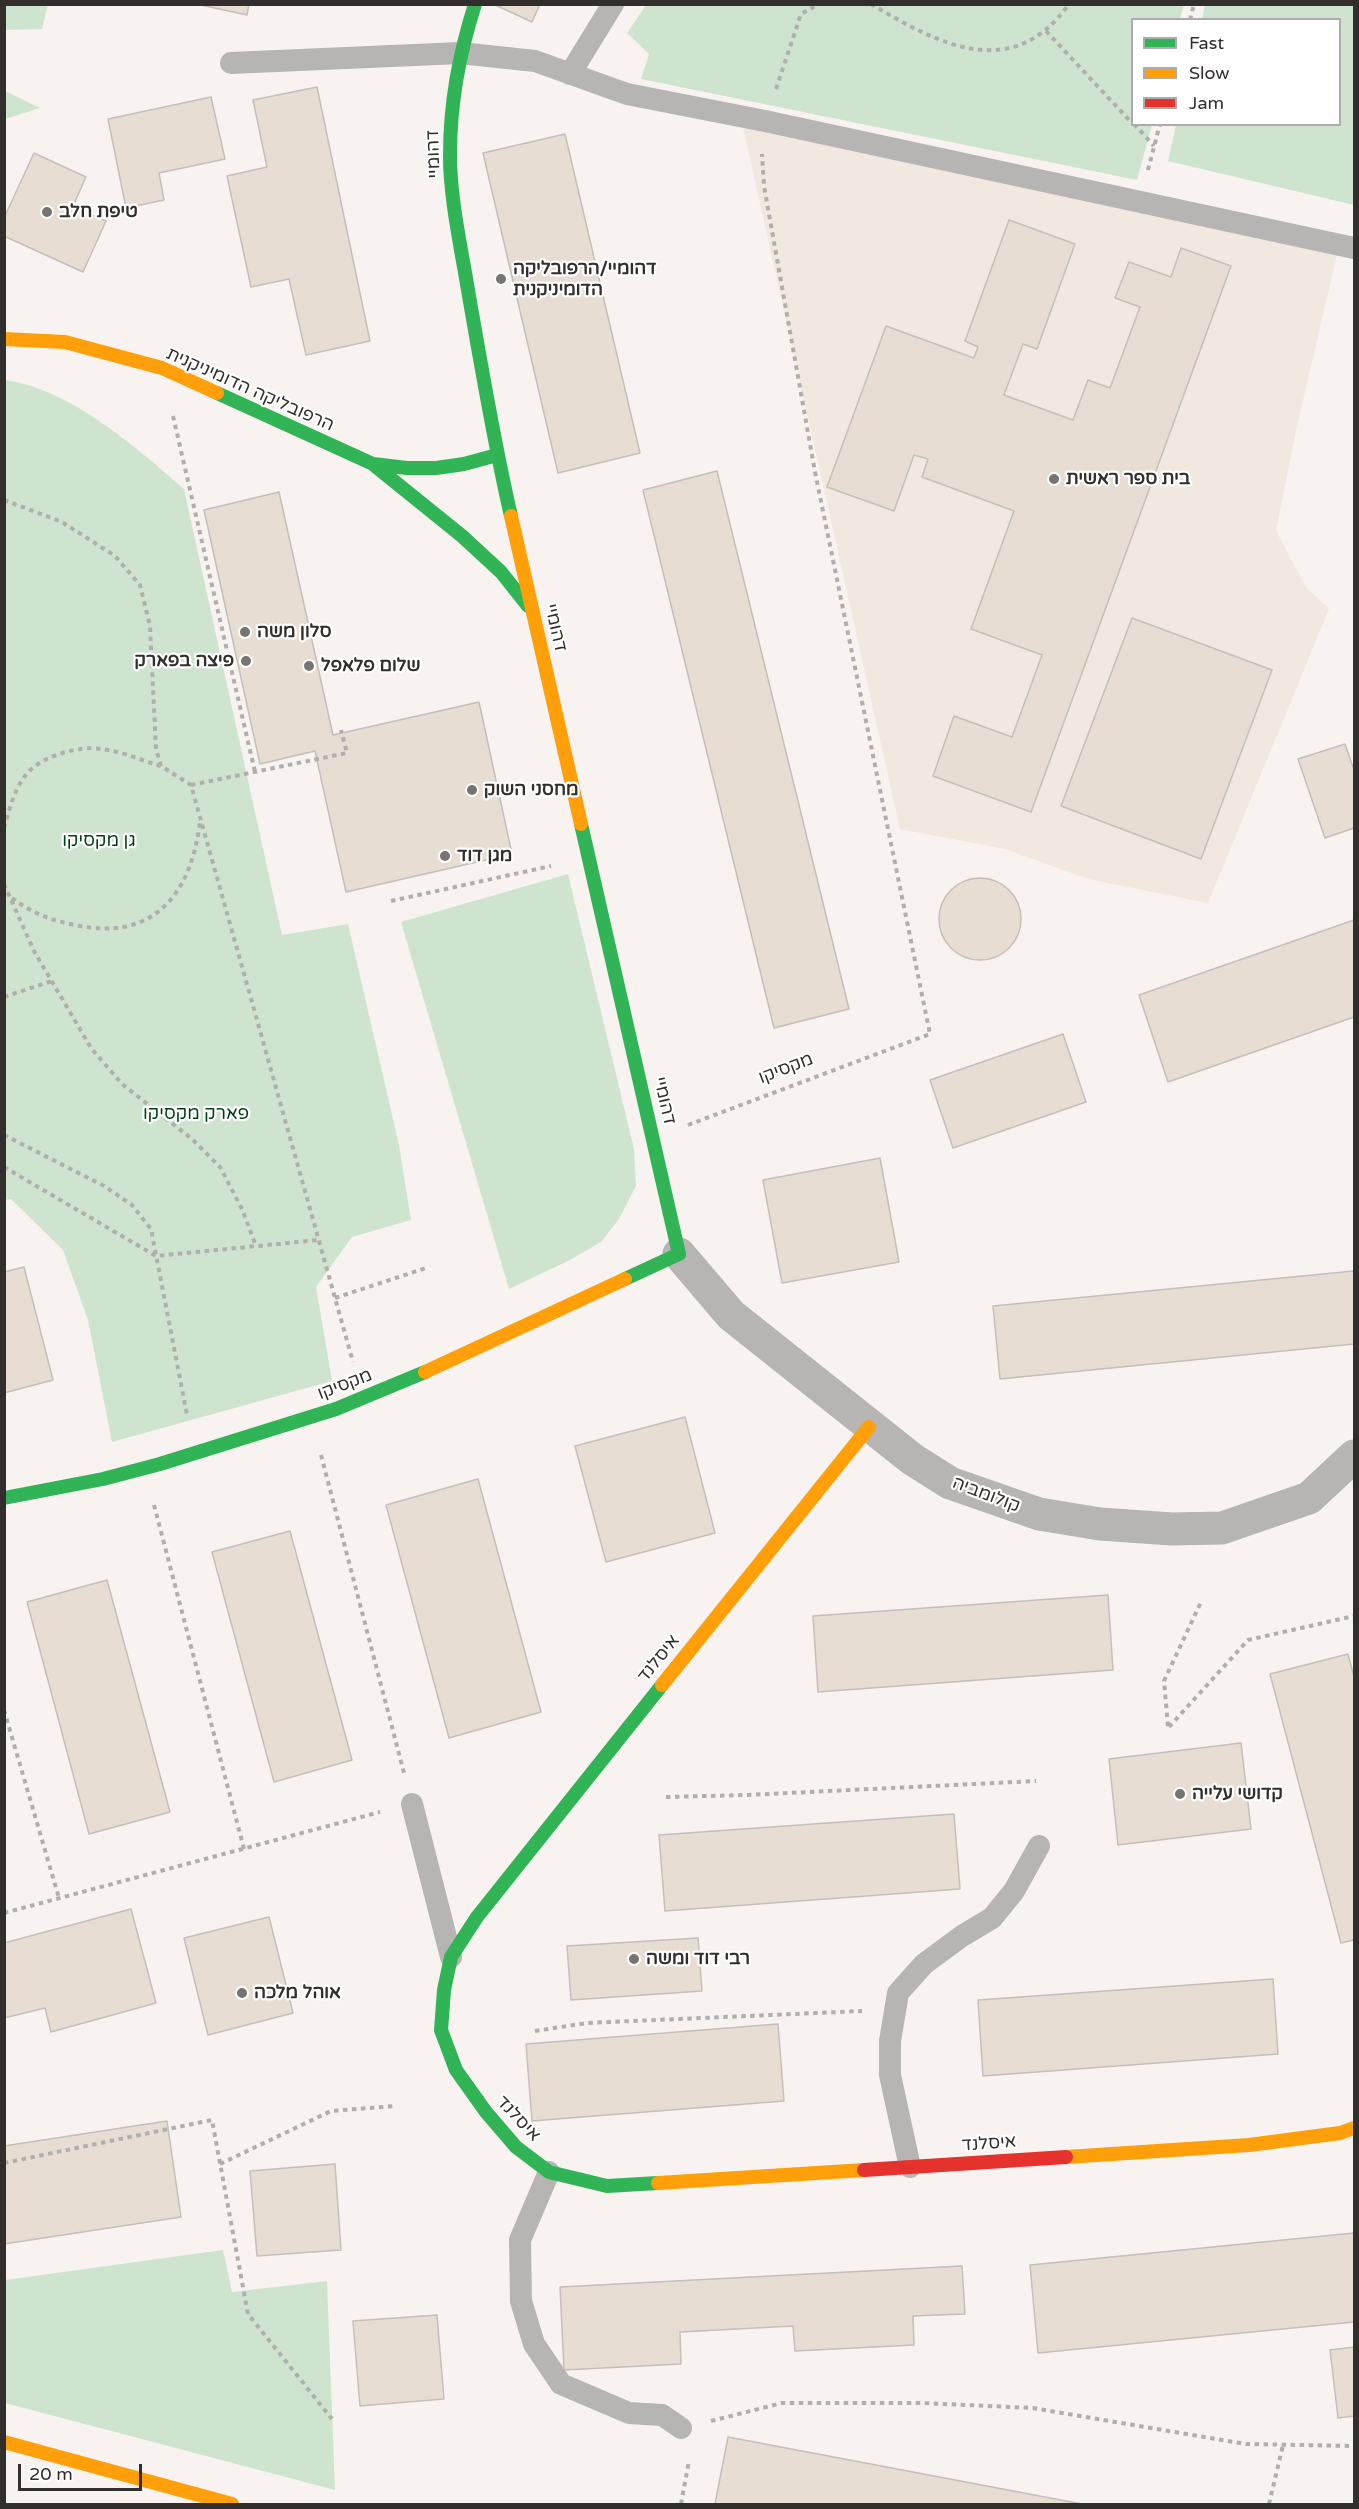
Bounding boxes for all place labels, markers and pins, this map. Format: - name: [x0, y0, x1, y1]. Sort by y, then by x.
- place label: טיפת חלב: [59, 201, 138, 223]
- marker: טיפת חלב: [40, 205, 54, 219]
- place label: דהומיי/הרפובליקה הדומיניקנית: [513, 258, 657, 300]
- marker: דהומיי/הרפובליקה הדומיניקנית: [494, 272, 508, 286]
- place label: בית ספר ראשית: [1066, 468, 1190, 490]
- marker: בית ספר ראשית: [1047, 472, 1061, 486]
- place label: סלון משה: [257, 621, 331, 643]
- marker: סלון משה: [238, 625, 252, 639]
- place label: פיצה בפארק: [135, 650, 234, 672]
- marker: פיצה בפארק: [239, 654, 253, 668]
- place label: שלום פלאפל: [321, 655, 421, 677]
- marker: שלום פלאפל: [302, 659, 316, 673]
- place label: מחסני השוק: [484, 779, 578, 801]
- marker: מחסני השוק: [465, 783, 479, 797]
- place label: מגן דוד: [457, 845, 512, 867]
- marker: מגן דוד: [438, 849, 452, 863]
- place label: קדושי עלייה: [1192, 1783, 1283, 1805]
- marker: קדושי עלייה: [1173, 1787, 1187, 1801]
- place label: רבי דוד ומשה: [646, 1948, 750, 1970]
- marker: רבי דוד ומשה: [627, 1952, 641, 1966]
- place label: אוהל מלכה: [254, 1982, 341, 2004]
- marker: אוהל מלכה: [235, 1986, 249, 2000]

